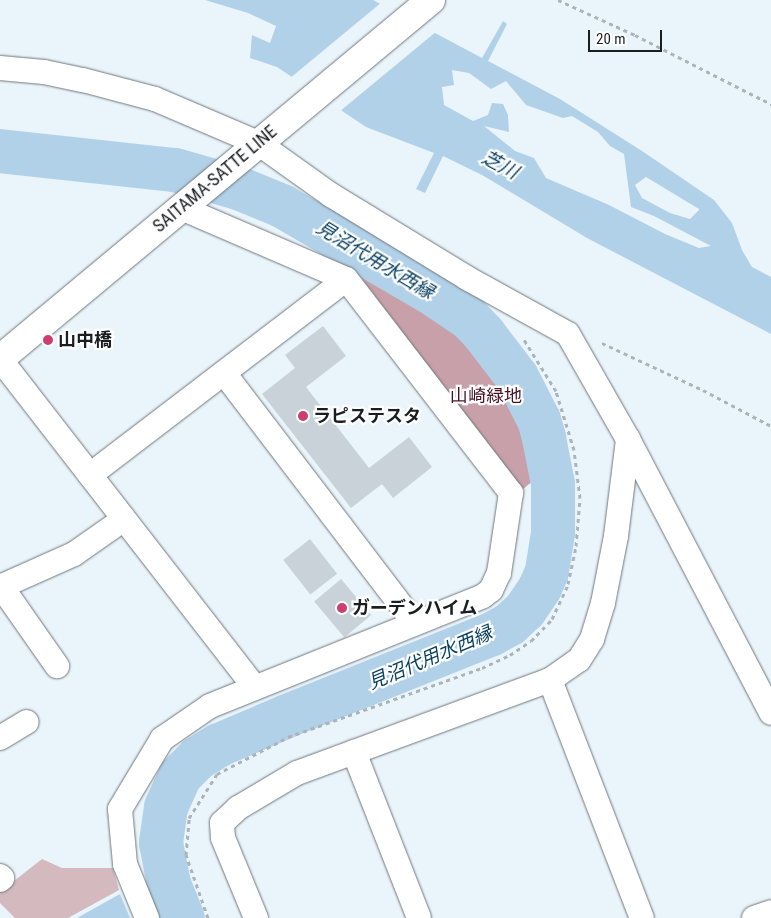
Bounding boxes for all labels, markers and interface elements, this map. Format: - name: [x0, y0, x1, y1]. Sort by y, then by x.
- scale bar: [591, 20, 665, 52]
- text: 20 m: [596, 30, 626, 48]
- street label: SAITAMA-SATTE LINE: [149, 121, 281, 237]
- water label: 芝川: [478, 146, 522, 184]
- water label: 見沼代用水西縁: [312, 216, 438, 304]
- place label: 山中橋: [58, 329, 112, 351]
- marker: 山中橋: [42, 334, 54, 346]
- park label: 山崎緑地: [450, 385, 522, 407]
- place label: ラピステスタ: [313, 405, 421, 427]
- marker: ラピステスタ: [297, 410, 309, 422]
- place label: ガーデンハイム: [352, 597, 478, 619]
- marker: ガーデンハイム: [336, 602, 348, 614]
- water label: 見沼代用水西縁: [364, 622, 496, 694]

